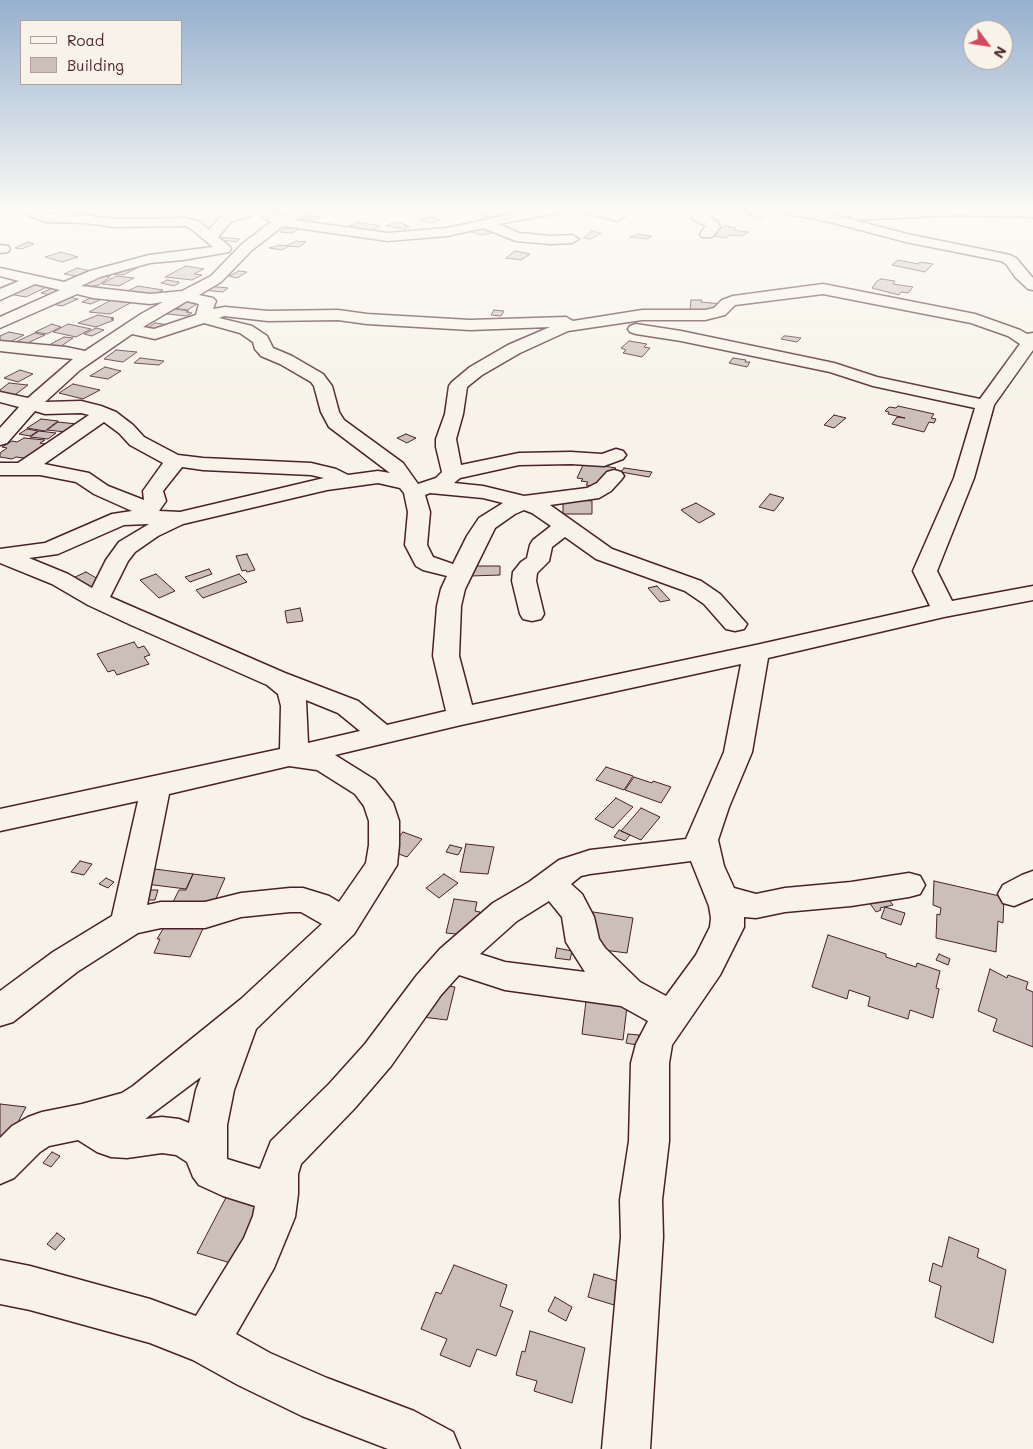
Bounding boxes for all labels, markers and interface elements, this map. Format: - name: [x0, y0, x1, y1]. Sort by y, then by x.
- legend: [20, 20, 182, 85]
- north arrow: [963, 20, 1013, 70]
- text: Road: [67, 30, 104, 50]
- text: N: [990, 43, 1011, 62]
- text: Building: [67, 55, 124, 75]

